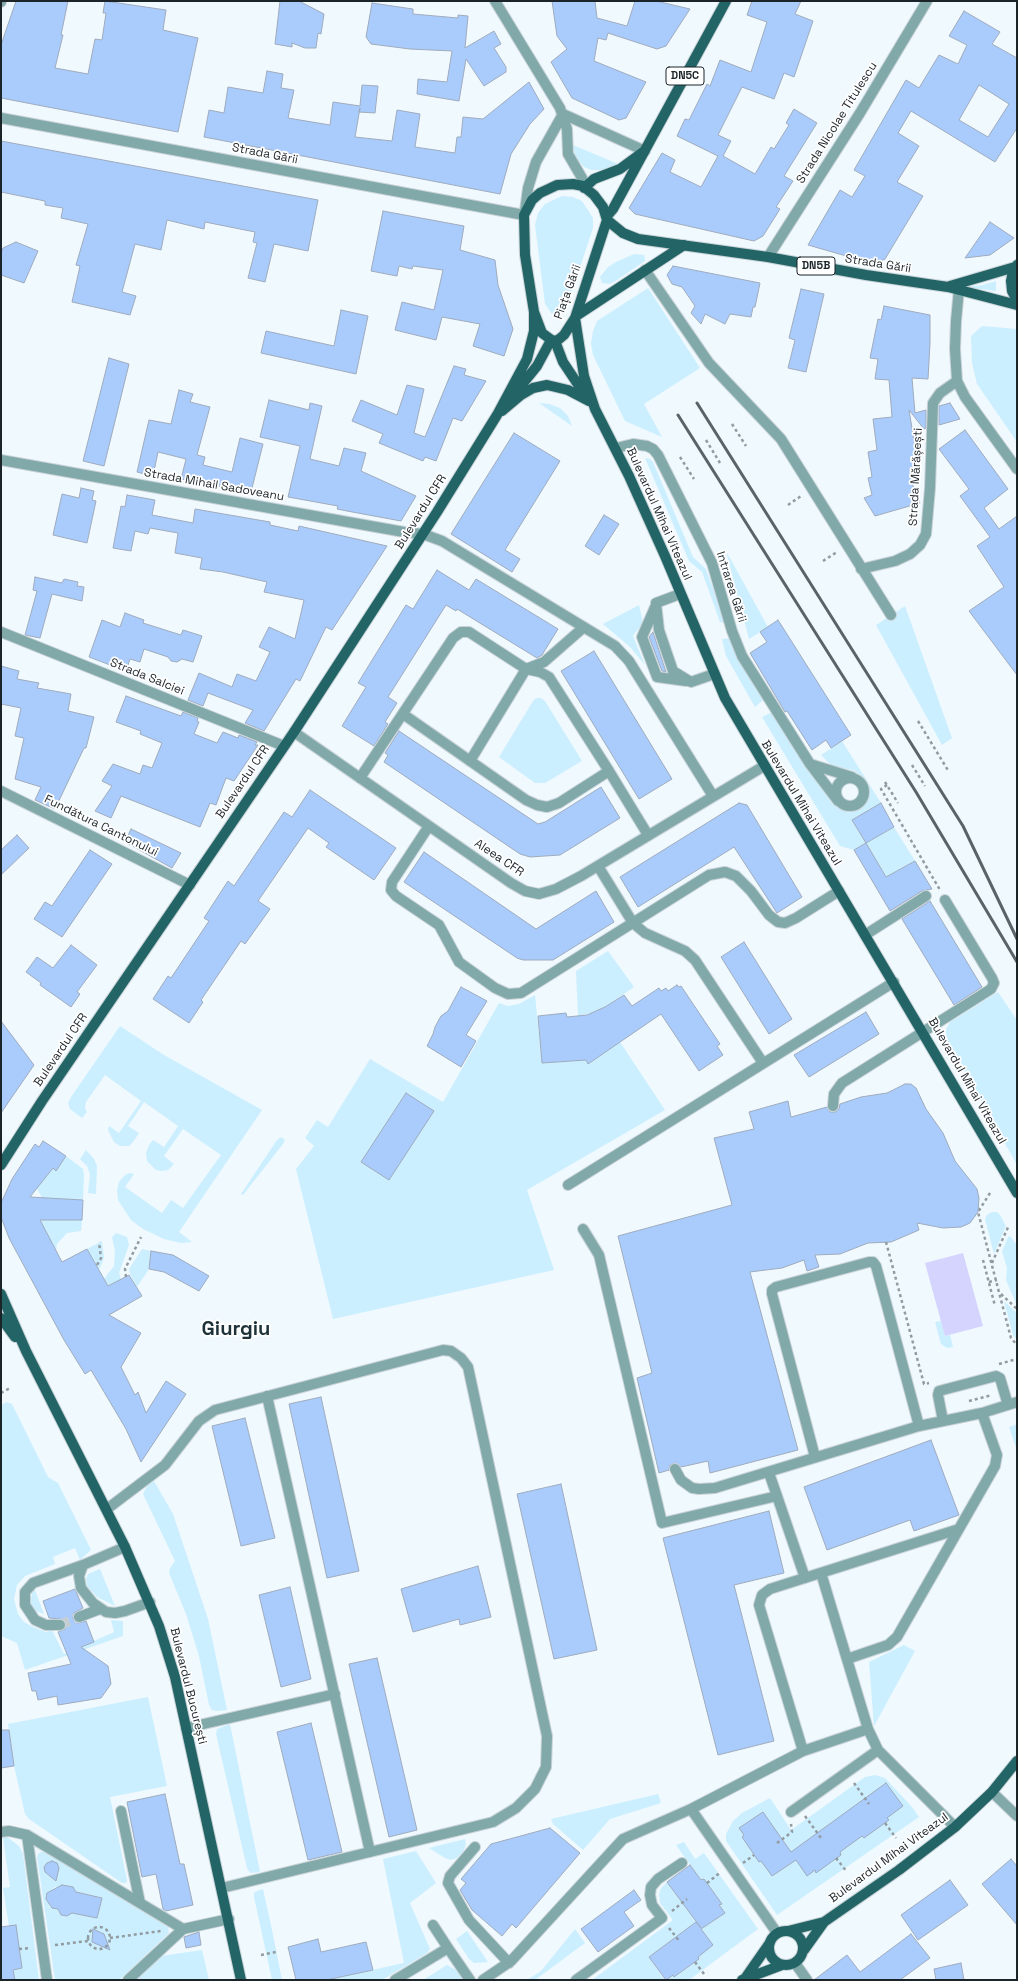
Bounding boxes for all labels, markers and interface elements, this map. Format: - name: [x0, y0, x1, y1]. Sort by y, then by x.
- street label: Strada Nicolae Titulescu: [794, 60, 880, 186]
- road number: DN5C: [666, 67, 704, 85]
- street label: Strada Gării: [231, 141, 299, 167]
- street label: Strada Gării: [844, 252, 912, 276]
- road number: DN5B: [797, 257, 835, 275]
- street label: Piața Gării: [551, 263, 585, 321]
- street label: Strada Mărășești: [906, 428, 926, 526]
- street label: Bulevardul Mihai Viteazul: [623, 446, 695, 582]
- street label: Strada Mihail Sadoveanu: [143, 466, 285, 504]
- street label: Bulevardul CFR: [392, 472, 450, 552]
- street label: Intrarea Gării: [713, 550, 749, 624]
- street label: Strada Salciei: [108, 656, 186, 698]
- street label: Bulevardul Mihai Viteazul: [758, 738, 844, 868]
- street label: Bulevardul CFR: [213, 743, 273, 821]
- street label: Fundătura Cantonului: [42, 792, 160, 860]
- street label: Aleea CFR: [472, 836, 526, 880]
- street label: Bulevardul CFR: [31, 1011, 91, 1089]
- street label: Bulevardul Mihai Viteazul: [925, 1015, 1009, 1147]
- district label: Giurgiu: [202, 1318, 270, 1342]
- street label: Bulevardul București: [167, 1626, 209, 1746]
- street label: Bulevardul Mihai Viteazul: [827, 1810, 951, 1906]

